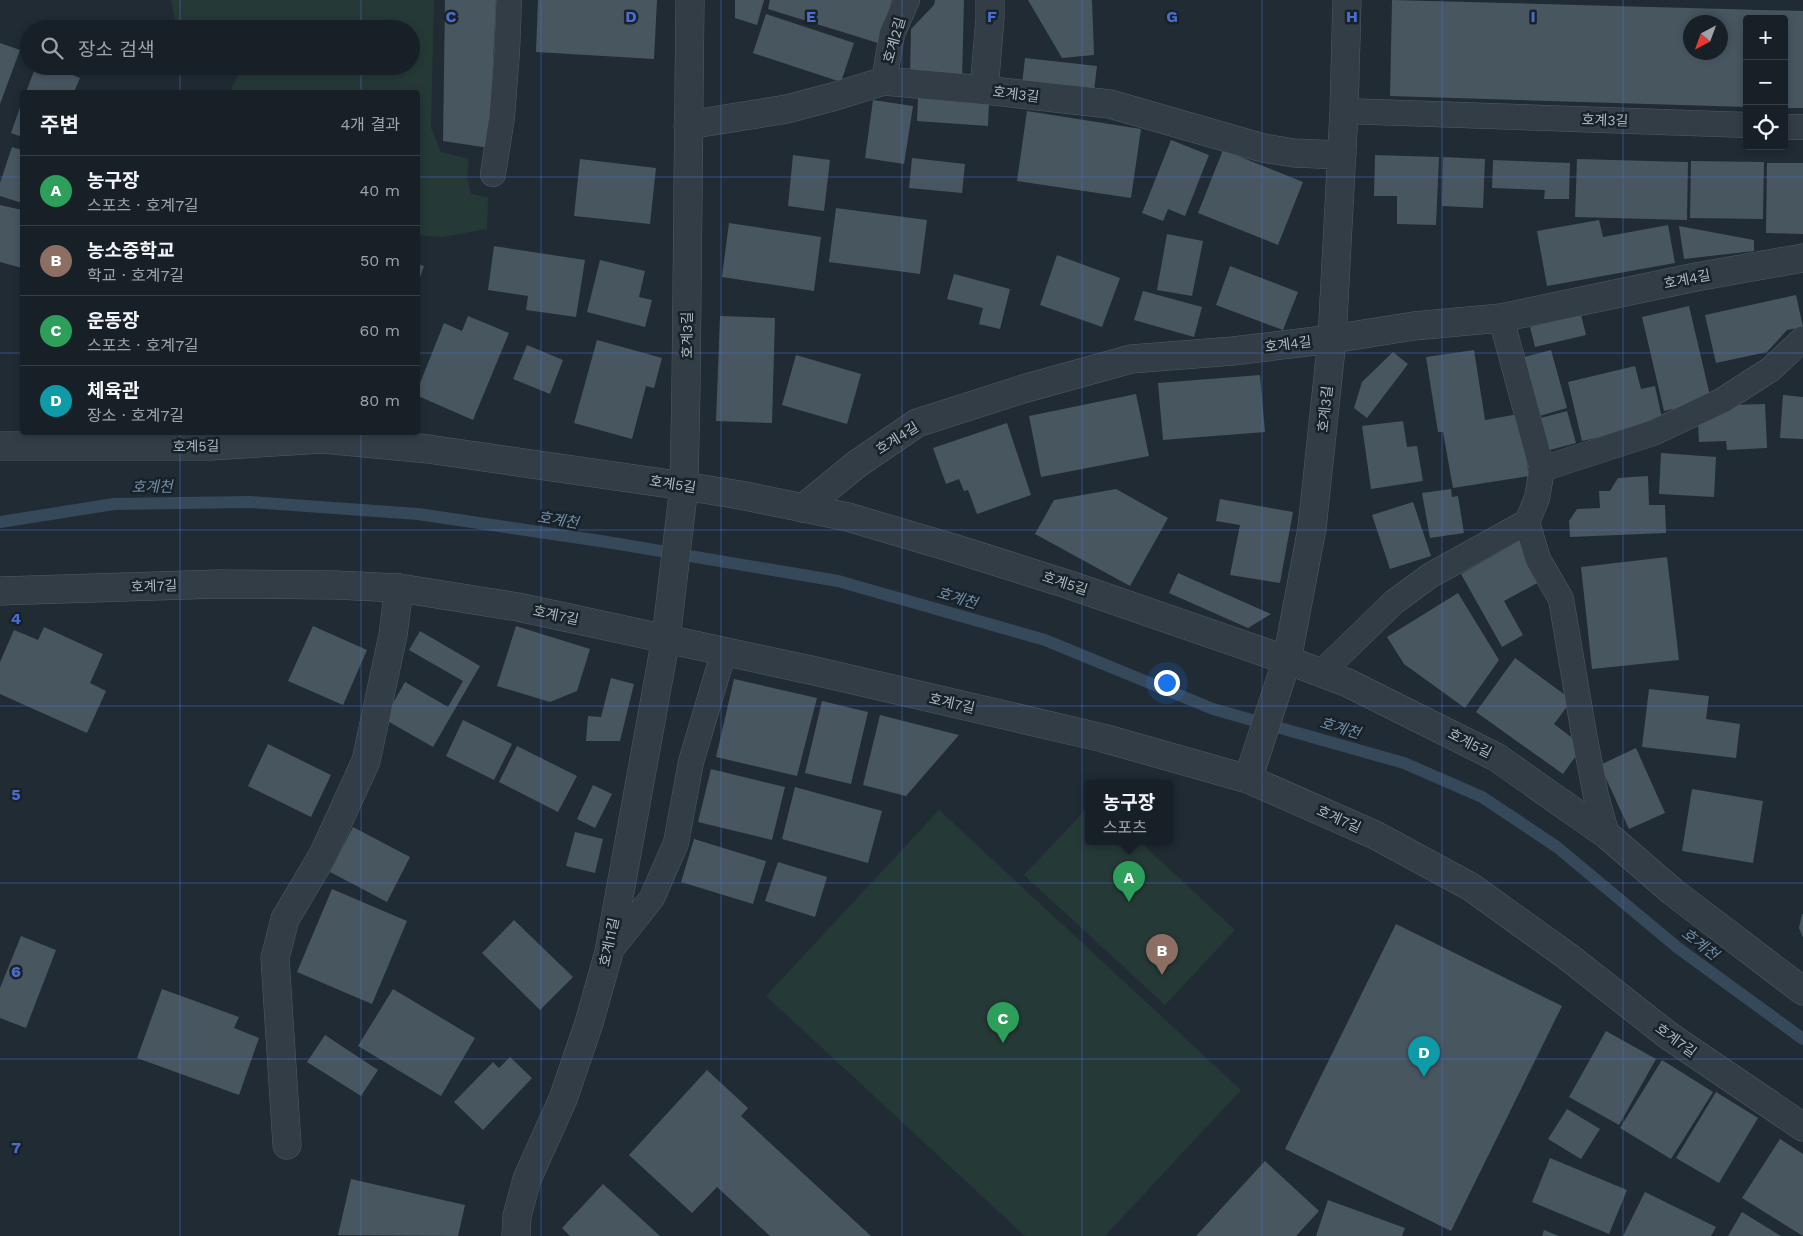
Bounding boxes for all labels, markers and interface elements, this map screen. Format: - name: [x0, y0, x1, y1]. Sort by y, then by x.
- text: C: [446, 7, 457, 26]
- text: D: [625, 7, 637, 26]
- text: E: [806, 7, 816, 26]
- text: F: [987, 7, 997, 26]
- text: G: [1166, 7, 1178, 26]
- text: H: [1346, 7, 1358, 26]
- text: I: [1530, 7, 1536, 26]
- street label: 호계2길: [880, 15, 908, 65]
- north arrow: [1683, 15, 1728, 60]
- map controls: [1743, 15, 1788, 150]
- button: +: [1743, 15, 1788, 60]
- search box: [20, 20, 420, 75]
- icon: search: [38, 34, 66, 62]
- text: 장소 검색: [78, 38, 154, 61]
- button: −: [1743, 60, 1788, 105]
- street label: 호계3길: [992, 83, 1040, 105]
- button: locate: [1743, 105, 1788, 150]
- street label: 호계3길: [1581, 111, 1629, 129]
- text: 주변: [40, 112, 79, 137]
- text: 4개 결과: [341, 115, 400, 134]
- text: 농구장: [87, 169, 139, 192]
- text: A: [51, 181, 61, 200]
- text: 40 m: [360, 181, 400, 200]
- text: 스포츠 · 호계7길: [87, 196, 199, 215]
- text: 농소중학교: [87, 239, 174, 262]
- text: B: [51, 251, 61, 270]
- text: 50 m: [360, 251, 400, 270]
- text: 학교 · 호계7길: [87, 266, 184, 285]
- street label: 호계4길: [1662, 267, 1712, 291]
- text: 운동장: [87, 309, 139, 332]
- street label: 호계3길: [679, 312, 695, 358]
- text: C: [51, 321, 61, 340]
- text: 60 m: [360, 321, 400, 340]
- street label: 호계4길: [1264, 333, 1312, 355]
- text: 스포츠 · 호계7길: [87, 336, 199, 355]
- text: 체육관: [87, 379, 139, 402]
- street label: 호계3길: [1315, 385, 1335, 433]
- text: D: [50, 391, 62, 410]
- text: 80 m: [359, 391, 400, 410]
- text: 장소 · 호계7길: [87, 406, 184, 425]
- street label: 호계4길: [873, 419, 921, 457]
- street label: 호계5길: [172, 438, 220, 454]
- street label: 호계5길: [649, 472, 697, 496]
- water label: 호계천: [131, 478, 175, 496]
- water label: 호계천: [536, 508, 582, 532]
- street label: 호계5길: [1040, 568, 1090, 598]
- street label: 호계7길: [130, 577, 178, 595]
- water label: 호계천: [935, 584, 981, 613]
- street label: 호계7길: [532, 602, 580, 628]
- text: 4: [11, 609, 21, 628]
- your location: [1154, 670, 1180, 696]
- street label: 호계7길: [928, 690, 976, 716]
- water label: 호계천: [1318, 714, 1364, 743]
- street label: 호계5길: [1446, 725, 1494, 761]
- popup: [1085, 780, 1173, 845]
- text: 5: [11, 785, 21, 804]
- text: 농구장: [1103, 791, 1155, 814]
- street label: 호계7길: [1315, 802, 1363, 836]
- text: 스포츠: [1103, 818, 1147, 837]
- pin: A: [1113, 861, 1145, 902]
- street label: 호계11길: [596, 916, 622, 968]
- water label: 호계천: [1678, 924, 1724, 965]
- pin: B: [1146, 934, 1178, 975]
- text: 6: [11, 962, 21, 981]
- pin: C: [987, 1002, 1019, 1043]
- street label: 호계7길: [1652, 1020, 1700, 1060]
- pin: D: [1408, 1036, 1440, 1077]
- text: 7: [11, 1138, 21, 1157]

